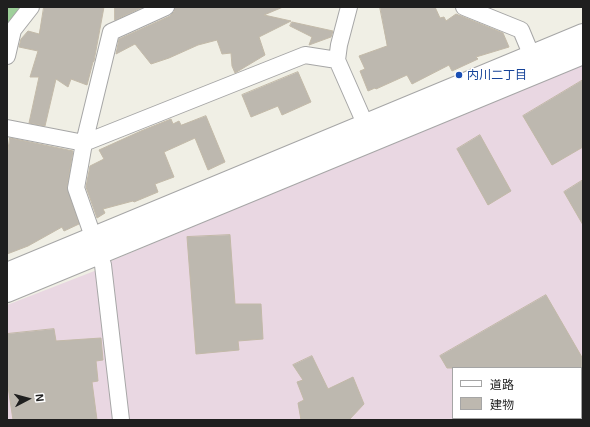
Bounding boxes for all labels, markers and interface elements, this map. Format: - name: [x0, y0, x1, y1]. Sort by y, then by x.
- place label: 内川二丁目: [467, 68, 527, 82]
- marker: 内川二丁目: [454, 70, 464, 80]
- legend: [452, 367, 582, 419]
- text: 道路: [490, 377, 514, 391]
- north arrow: [8, 379, 48, 419]
- text: N: [34, 393, 47, 402]
- text: 建物: [490, 397, 514, 411]

